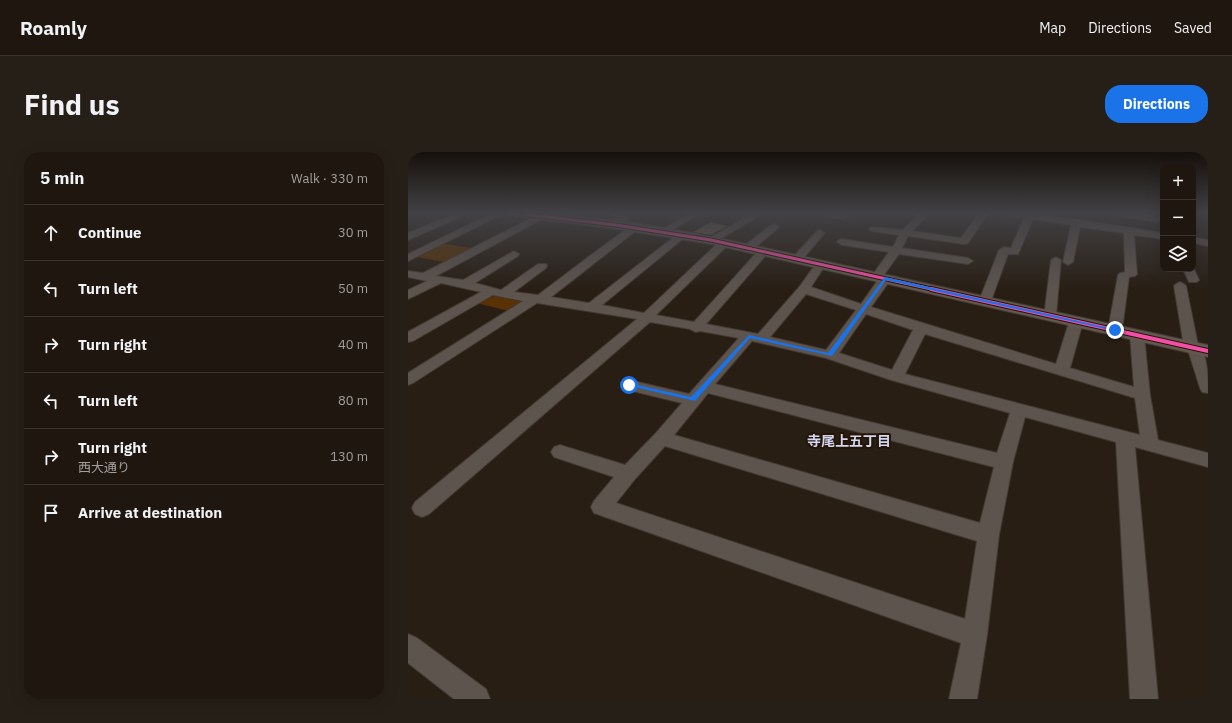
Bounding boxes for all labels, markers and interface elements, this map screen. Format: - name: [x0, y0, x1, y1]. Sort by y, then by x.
- text: Roamly: [20, 16, 87, 40]
- text: Map: [1039, 19, 1066, 37]
- text: Directions: [1088, 19, 1152, 37]
- text: Saved: [1174, 19, 1212, 37]
- button: Directions: [1105, 85, 1208, 123]
- text: Find us: [24, 86, 120, 123]
- map controls: [1160, 164, 1196, 272]
- button: +: [1160, 164, 1196, 200]
- text: 5 min: [40, 167, 84, 189]
- text: Walk · 330 m: [291, 170, 368, 187]
- button: −: [1160, 200, 1196, 236]
- icon: ahead: [40, 222, 62, 244]
- text: Continue: [78, 223, 142, 242]
- text: 30 m: [338, 224, 368, 241]
- button: layers: [1160, 236, 1196, 272]
- icon: left: [40, 278, 62, 300]
- text: Turn left: [78, 279, 138, 298]
- text: 50 m: [338, 280, 368, 297]
- route end: [1106, 321, 1124, 339]
- icon: right: [40, 334, 62, 356]
- text: Turn right: [78, 335, 147, 354]
- text: 40 m: [338, 336, 368, 353]
- route start: [620, 376, 638, 394]
- icon: left: [40, 390, 62, 412]
- text: Turn left: [78, 391, 138, 410]
- text: 80 m: [338, 392, 368, 409]
- district label: 寺尾上五丁目: [807, 432, 891, 450]
- text: Turn right: [78, 438, 147, 457]
- icon: right: [40, 446, 62, 468]
- text: 130 m: [330, 448, 368, 465]
- text: 西大通り: [78, 459, 130, 476]
- icon: arrive: [40, 502, 62, 524]
- text: Arrive at destination: [78, 503, 222, 522]

